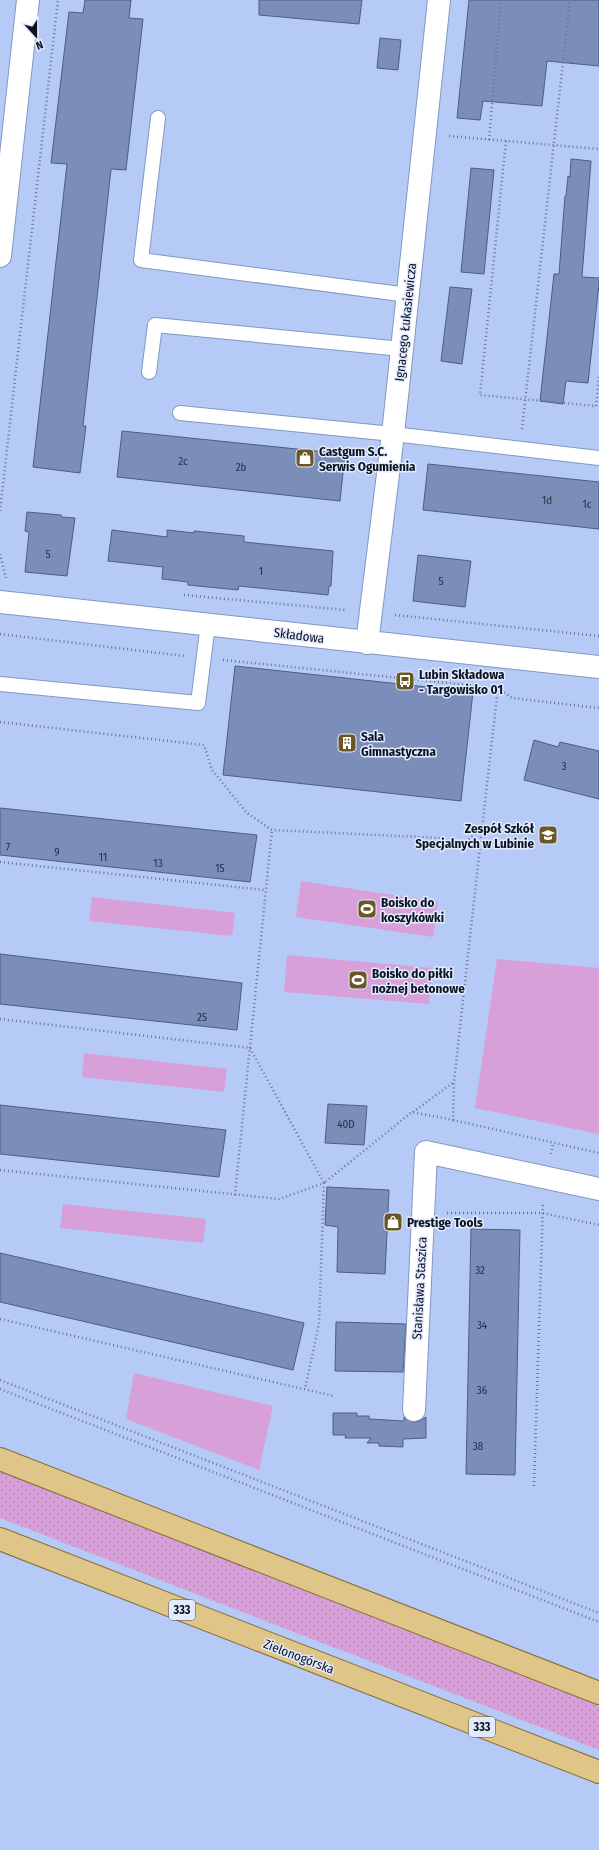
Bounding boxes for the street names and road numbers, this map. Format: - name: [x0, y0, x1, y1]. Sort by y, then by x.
- street label: Ignacego Łukasiewicza: [392, 262, 419, 382]
- street label: Składowa: [273, 625, 325, 646]
- street label: Stanisława Staszica: [409, 1236, 430, 1340]
- road number: 333: [169, 1600, 195, 1620]
- street label: Zielonogórska: [261, 1636, 336, 1677]
- road number: 333: [469, 1717, 495, 1737]

